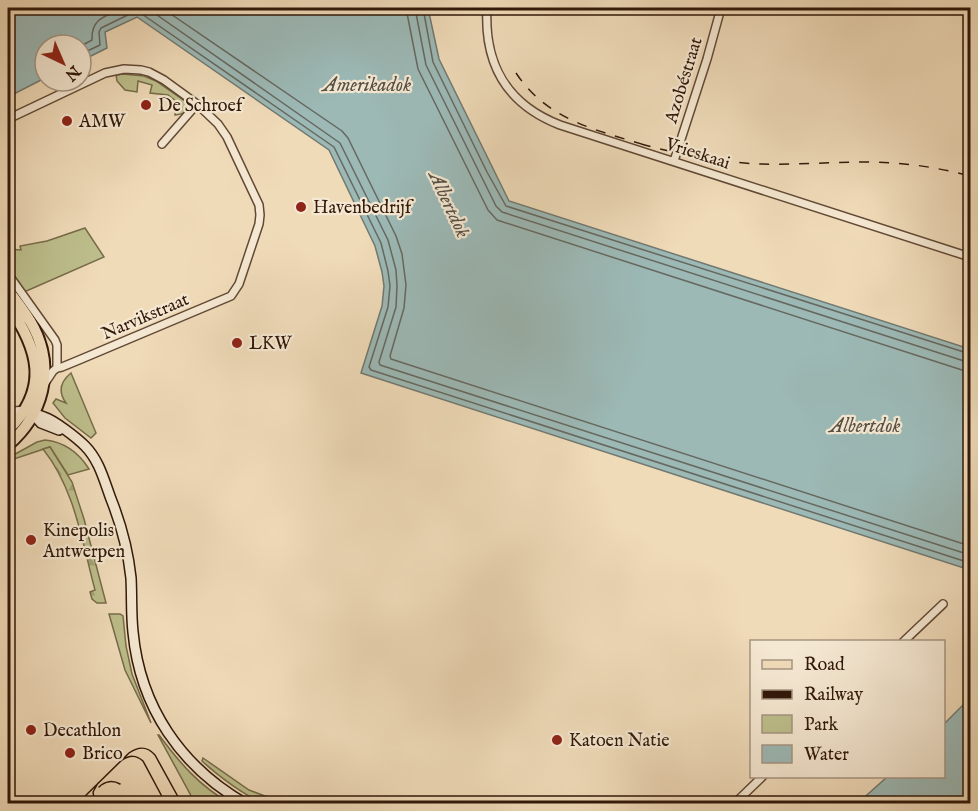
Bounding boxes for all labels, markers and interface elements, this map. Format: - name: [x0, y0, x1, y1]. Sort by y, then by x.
- north arrow: [33, 33, 93, 93]
- street label: Azobéstraat: [660, 35, 708, 127]
- text: N: [60, 60, 85, 84]
- water label: Amerikadok: [321, 73, 411, 98]
- place label: De Schroef: [158, 95, 246, 118]
- marker: De Schroef: [139, 98, 153, 112]
- place label: AMW: [78, 111, 126, 134]
- marker: AMW: [60, 114, 74, 128]
- street label: Vrieskaai: [661, 133, 733, 176]
- water label: Albertdok: [421, 165, 475, 242]
- place label: Havenbedrijf: [313, 197, 415, 220]
- marker: Havenbedrijf: [294, 200, 308, 214]
- street label: Narvikstraat: [98, 289, 193, 346]
- place label: LKW: [249, 333, 293, 356]
- marker: LKW: [230, 336, 244, 350]
- water label: Albertdok: [827, 414, 901, 439]
- place label: Kinepolis Antwerpen: [42, 520, 126, 564]
- marker: Kinepolis Antwerpen: [24, 533, 38, 547]
- legend: [750, 640, 945, 778]
- text: Road: [804, 654, 845, 677]
- text: Railway: [804, 684, 863, 707]
- text: Park: [804, 714, 839, 737]
- place label: Decathlon: [43, 720, 121, 743]
- marker: Decathlon: [24, 723, 38, 737]
- place label: Katoen Natie: [569, 730, 669, 753]
- marker: Katoen Natie: [550, 733, 564, 747]
- place label: Brico: [82, 743, 123, 766]
- text: Water: [804, 744, 849, 767]
- marker: Brico: [63, 746, 77, 760]

